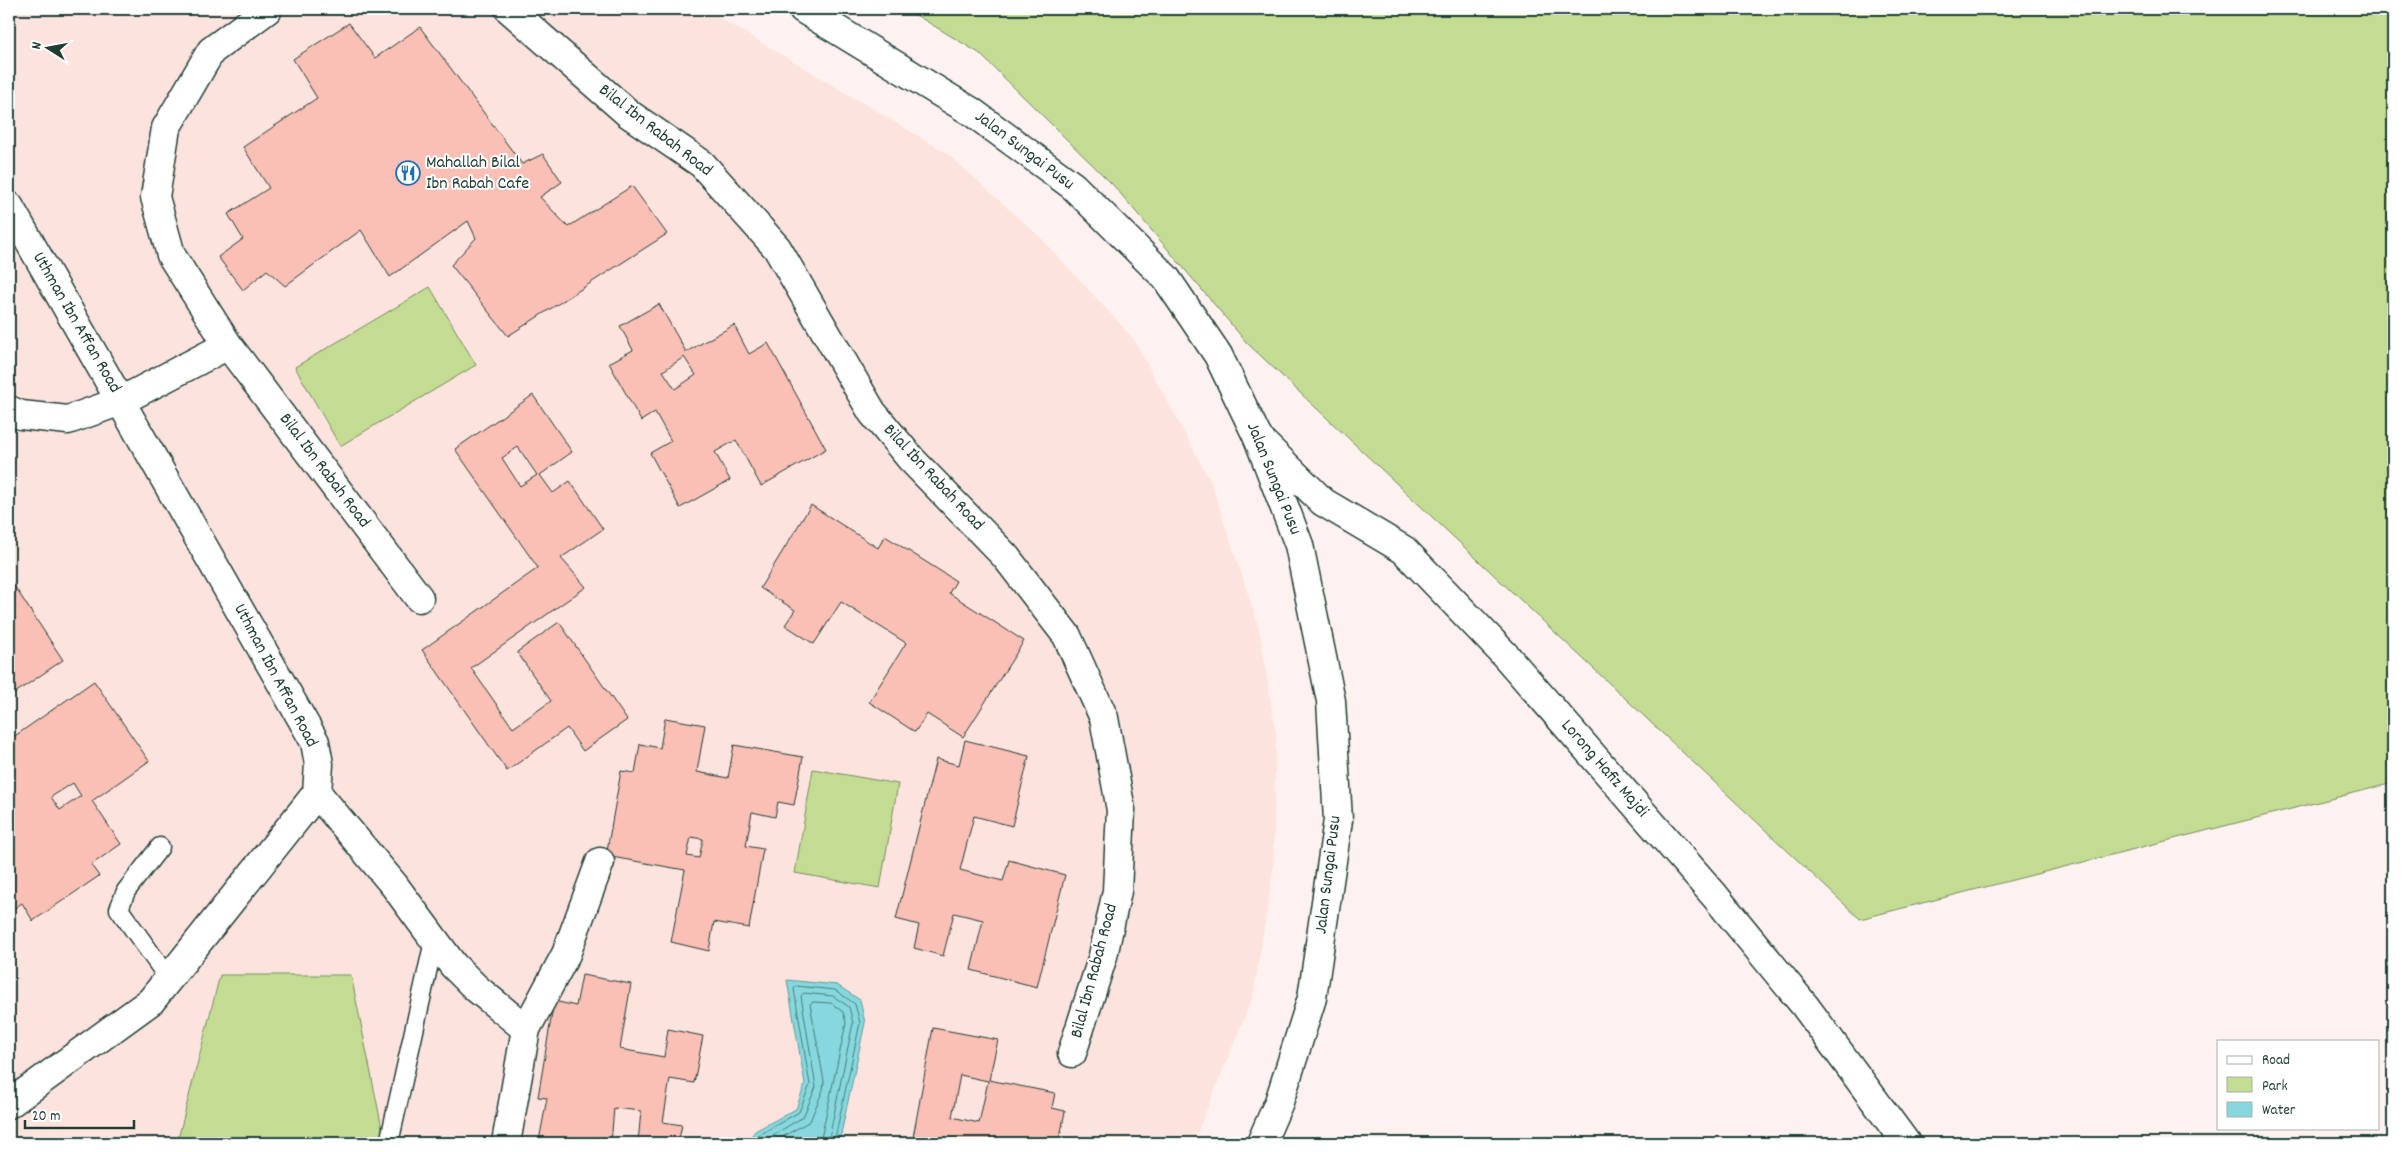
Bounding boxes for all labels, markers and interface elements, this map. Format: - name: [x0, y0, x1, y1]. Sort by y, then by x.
- north arrow: [22, 22, 72, 72]
- text: N: [27, 41, 48, 51]
- street label: Bilal Ibn Rabah Road: [593, 79, 717, 183]
- street label: Jalan Sungai Pusu: [969, 105, 1079, 197]
- place label: Mahallah Bilal Ibn Rabah Cafe: [426, 151, 529, 197]
- restaurant icon: Mahallah Bilal Ibn Rabah Cafe: [395, 160, 421, 186]
- street label: Uthman Ibn Affan Road: [25, 248, 127, 398]
- street label: Bilal Ibn Rabah Road: [272, 408, 376, 534]
- street label: Bilal Ibn Rabah Road: [877, 419, 989, 537]
- street label: Jalan Sungai Pusu: [1239, 419, 1307, 539]
- street label: Uthman Ibn Affan Road: [227, 600, 323, 752]
- street label: Lorong Hafiz Majdi: [1554, 714, 1654, 824]
- street label: Jalan Sungai Pusu: [1309, 814, 1349, 936]
- street label: Bilal Ibn Rabah Road: [1065, 901, 1125, 1041]
- legend: [2217, 1040, 2380, 1130]
- text: Road: [2262, 1050, 2290, 1072]
- text: Park: [2262, 1076, 2288, 1098]
- scale bar: [25, 1097, 134, 1129]
- text: Water: [2262, 1100, 2296, 1122]
- text: 20 m: [32, 1106, 60, 1128]

